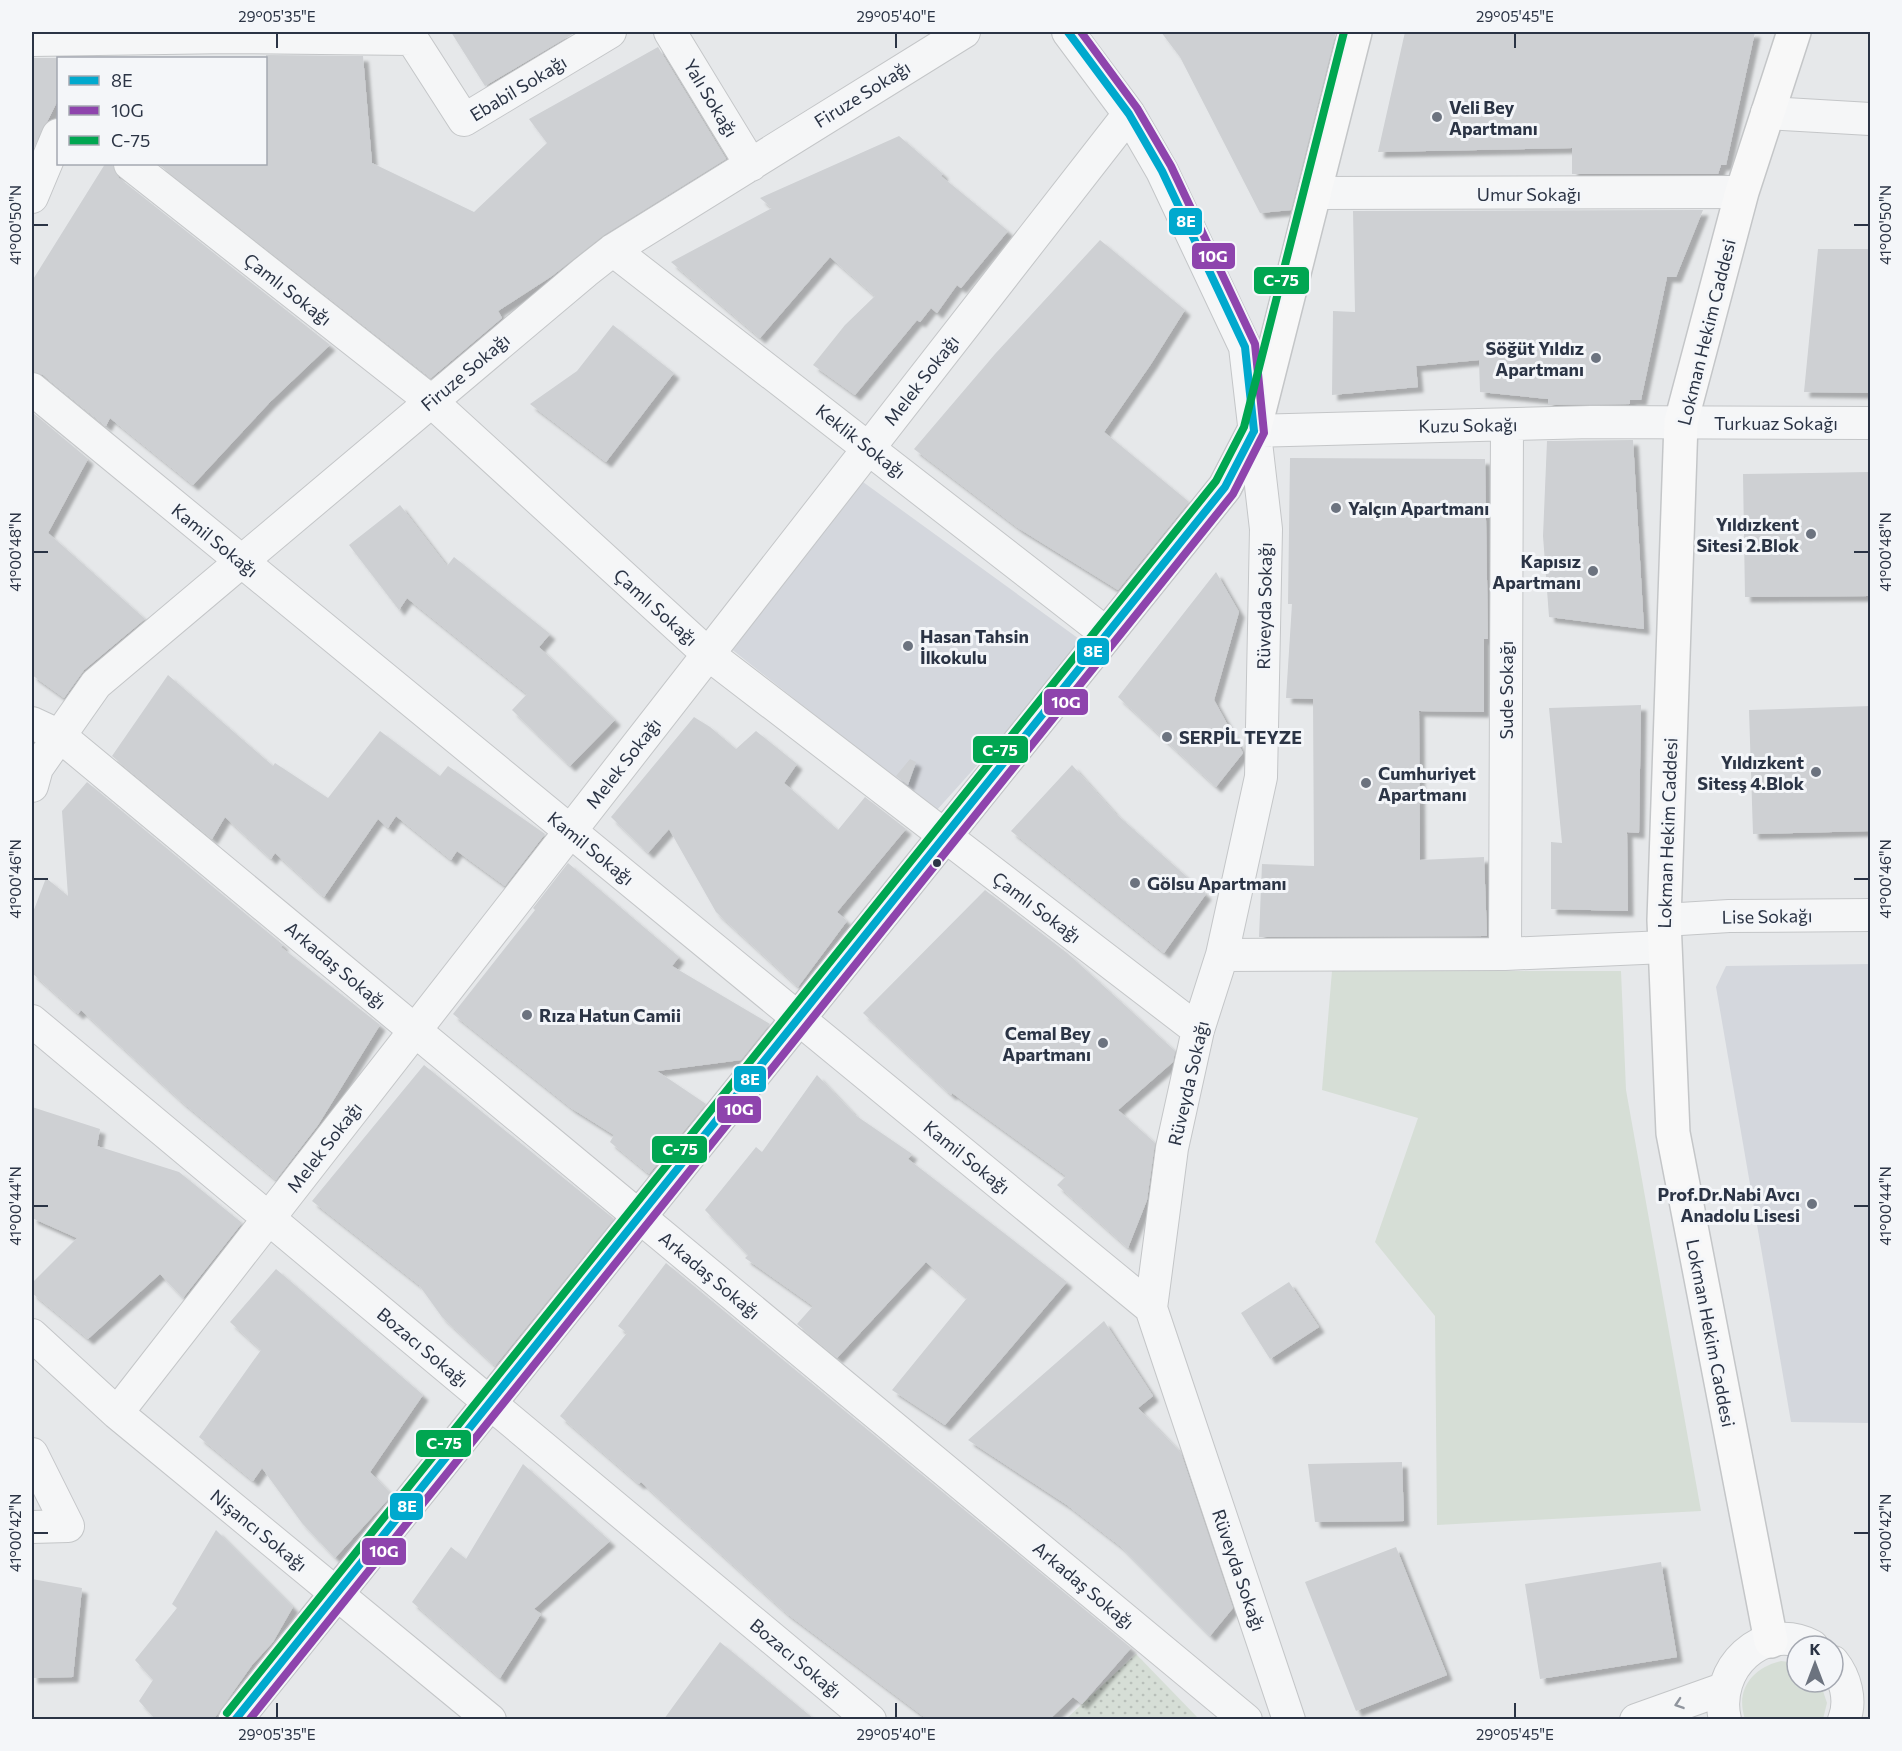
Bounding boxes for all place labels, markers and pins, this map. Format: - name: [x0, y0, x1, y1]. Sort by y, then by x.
- place label: Veli Bey Apartmanı: [1449, 96, 1538, 139]
- marker: Veli Bey Apartmanı: [1430, 110, 1444, 124]
- place label: Söğüt Yıldız Apartmanı: [1485, 337, 1584, 380]
- marker: Söğüt Yıldız Apartmanı: [1589, 351, 1603, 365]
- place label: Yalçın Apartmanı: [1348, 497, 1489, 519]
- marker: Yalçın Apartmanı: [1329, 501, 1343, 515]
- place label: Yıldızkent Sitesi 2.Blok: [1696, 513, 1800, 556]
- marker: Yıldızkent Sitesi 2.Blok: [1804, 527, 1818, 541]
- place label: Kapısız Apartmanı: [1492, 550, 1581, 593]
- marker: Kapısız Apartmanı: [1586, 564, 1600, 578]
- place label: Hasan Tahsin İlkokulu: [920, 625, 1029, 668]
- marker: Hasan Tahsin İlkokulu: [901, 639, 915, 653]
- place label: SERPİL TEYZE: [1179, 726, 1302, 748]
- marker: SERPİL TEYZE: [1160, 730, 1174, 744]
- place label: Yıldızkent Sitesş 4.Blok: [1697, 751, 1805, 794]
- place label: Cumhuriyet Apartmanı: [1378, 762, 1476, 805]
- marker: Yıldızkent Sitesş 4.Blok: [1809, 765, 1823, 779]
- marker: Cumhuriyet Apartmanı: [1359, 776, 1373, 790]
- unlabelled marker: [931, 857, 943, 869]
- place label: Gölsu Apartmanı: [1147, 872, 1287, 894]
- marker: Gölsu Apartmanı: [1128, 876, 1142, 890]
- place label: Rıza Hatun Camii: [539, 1004, 681, 1026]
- marker: Rıza Hatun Camii: [520, 1008, 534, 1022]
- place label: Cemal Bey Apartmanı: [1002, 1022, 1091, 1065]
- marker: Cemal Bey Apartmanı: [1096, 1036, 1110, 1050]
- place label: Prof.Dr.Nabi Avcı Anadolu Lisesi: [1657, 1183, 1800, 1226]
- marker: Prof.Dr.Nabi Avcı Anadolu Lisesi: [1805, 1197, 1819, 1211]

